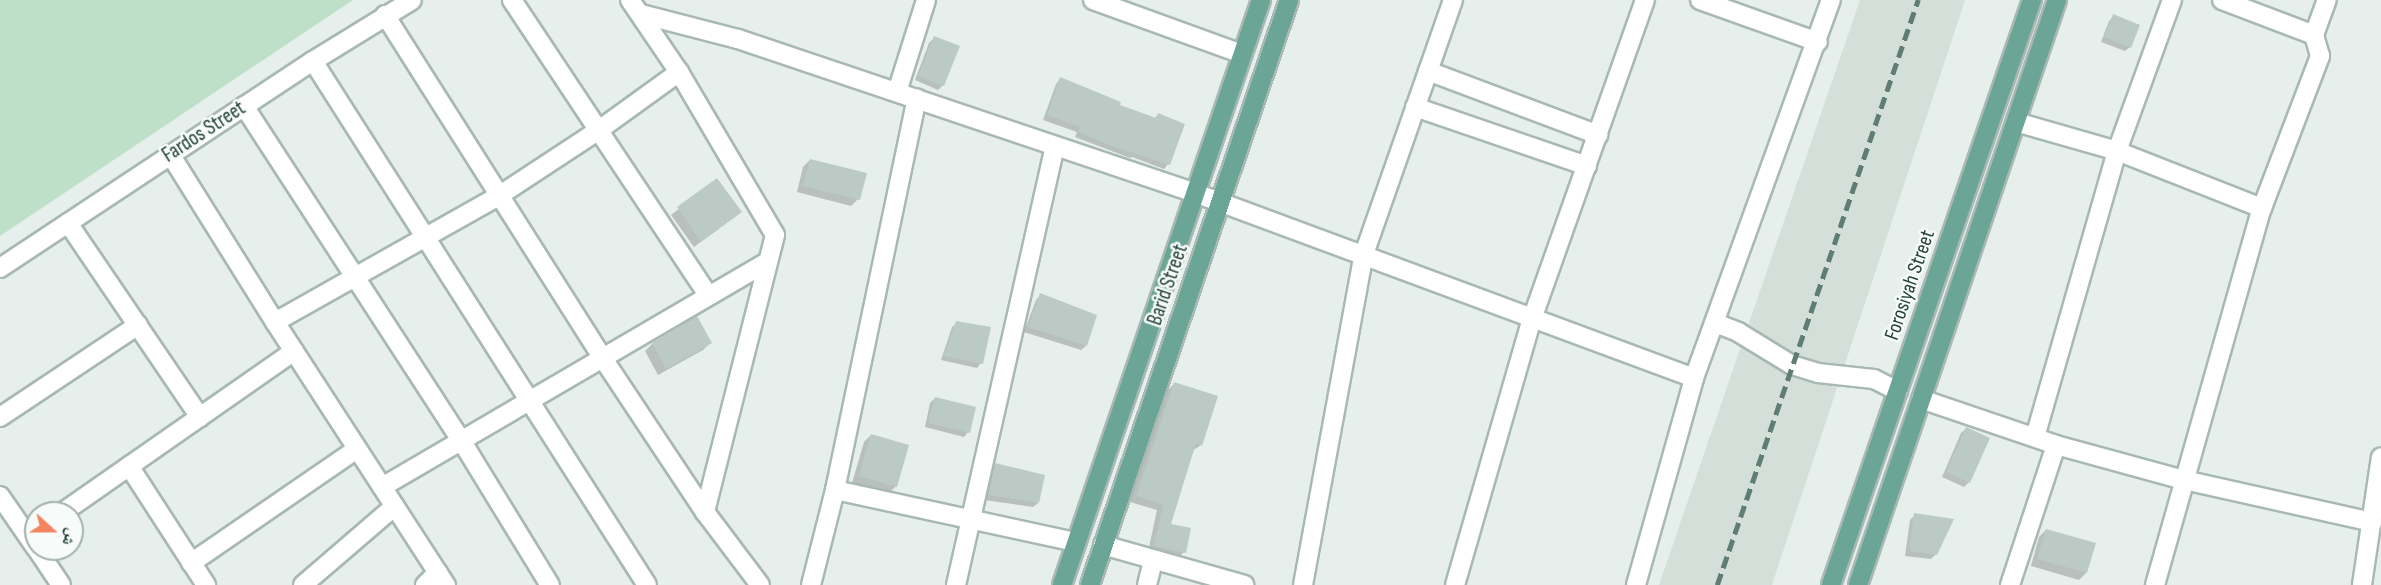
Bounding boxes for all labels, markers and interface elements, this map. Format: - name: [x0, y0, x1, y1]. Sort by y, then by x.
- street label: Fardos Street: [158, 96, 250, 168]
- street label: Forosiyah Street: [1879, 227, 1941, 343]
- street label: Barid Street: [1142, 241, 1194, 329]
- north arrow: [24, 501, 84, 561]
- text: ش: [57, 526, 81, 548]

